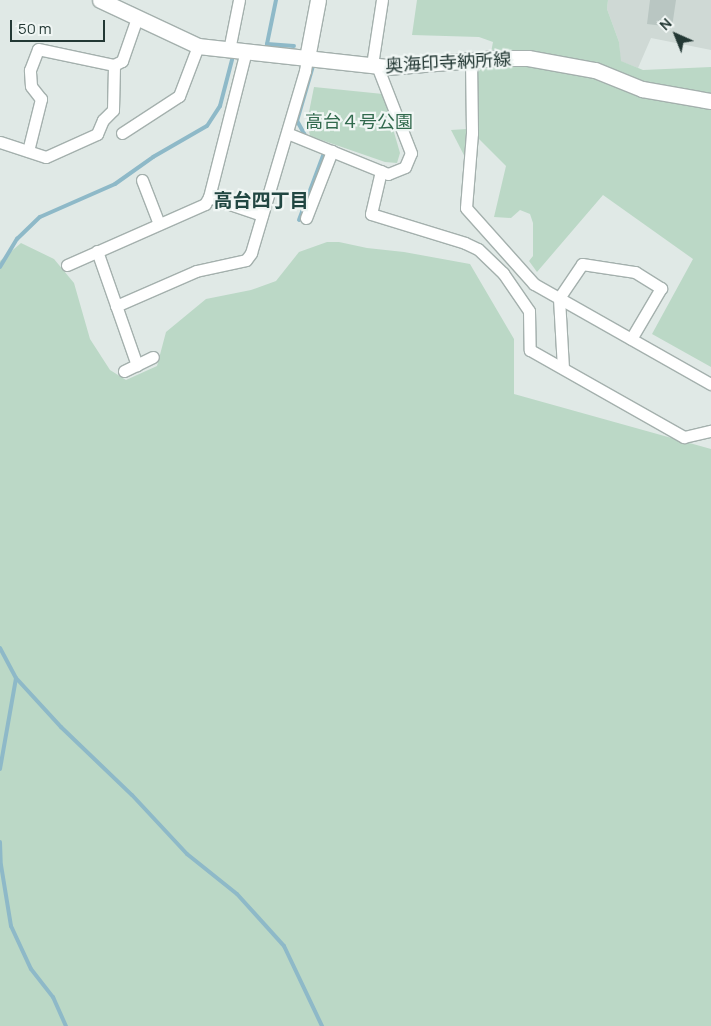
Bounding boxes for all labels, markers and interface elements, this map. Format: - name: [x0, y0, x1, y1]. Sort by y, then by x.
- scale bar: [12, 10, 108, 42]
- north arrow: [651, 10, 701, 60]
- text: N: [655, 14, 675, 34]
- text: 50 m: [18, 18, 52, 39]
- street label: 奥海印寺納所線: [385, 48, 511, 76]
- park label: 高台４号公園: [305, 110, 413, 132]
- district label: 高台四丁目: [214, 190, 308, 212]

